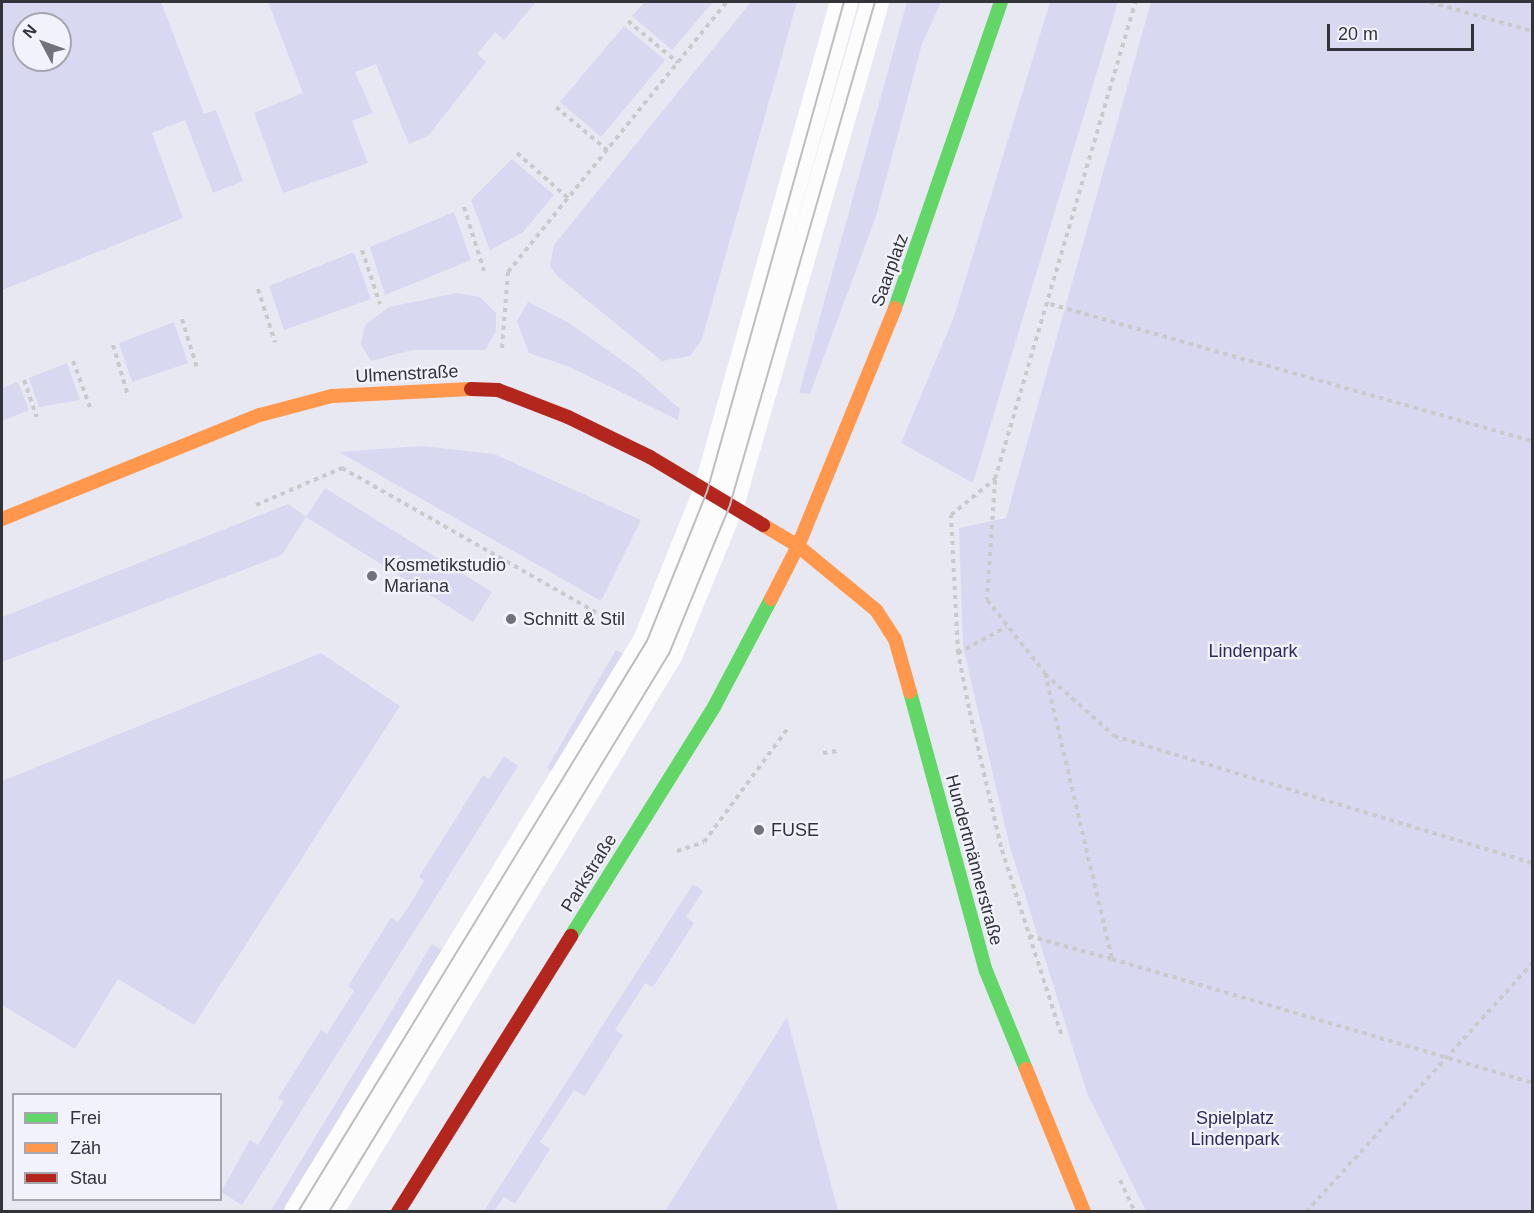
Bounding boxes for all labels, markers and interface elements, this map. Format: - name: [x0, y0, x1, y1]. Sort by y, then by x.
- north arrow: [12, 12, 72, 72]
- scale bar: [1330, 12, 1477, 50]
- text: N: [19, 21, 40, 41]
- text: 20 m: [1338, 24, 1378, 44]
- street label: Saarplatz: [867, 231, 913, 309]
- street label: Ulmenstraße: [355, 361, 459, 387]
- place label: Kosmetikstudio Mariana: [384, 555, 506, 598]
- marker: Kosmetikstudio Mariana: [365, 569, 379, 583]
- place label: Schnitt & Stil: [523, 608, 625, 630]
- marker: Schnitt & Stil: [504, 612, 518, 626]
- park label: Lindenpark: [1208, 640, 1298, 662]
- street label: Hundertmännerstraße: [941, 772, 1007, 948]
- place label: FUSE: [771, 819, 819, 841]
- marker: FUSE: [752, 823, 766, 837]
- street label: Parkstraße: [557, 830, 621, 916]
- legend: [12, 1093, 222, 1201]
- text: Frei: [70, 1108, 101, 1128]
- park label: Spielplatz Lindenpark: [1190, 1108, 1280, 1150]
- text: Zäh: [70, 1138, 101, 1158]
- text: Stau: [70, 1168, 107, 1188]

